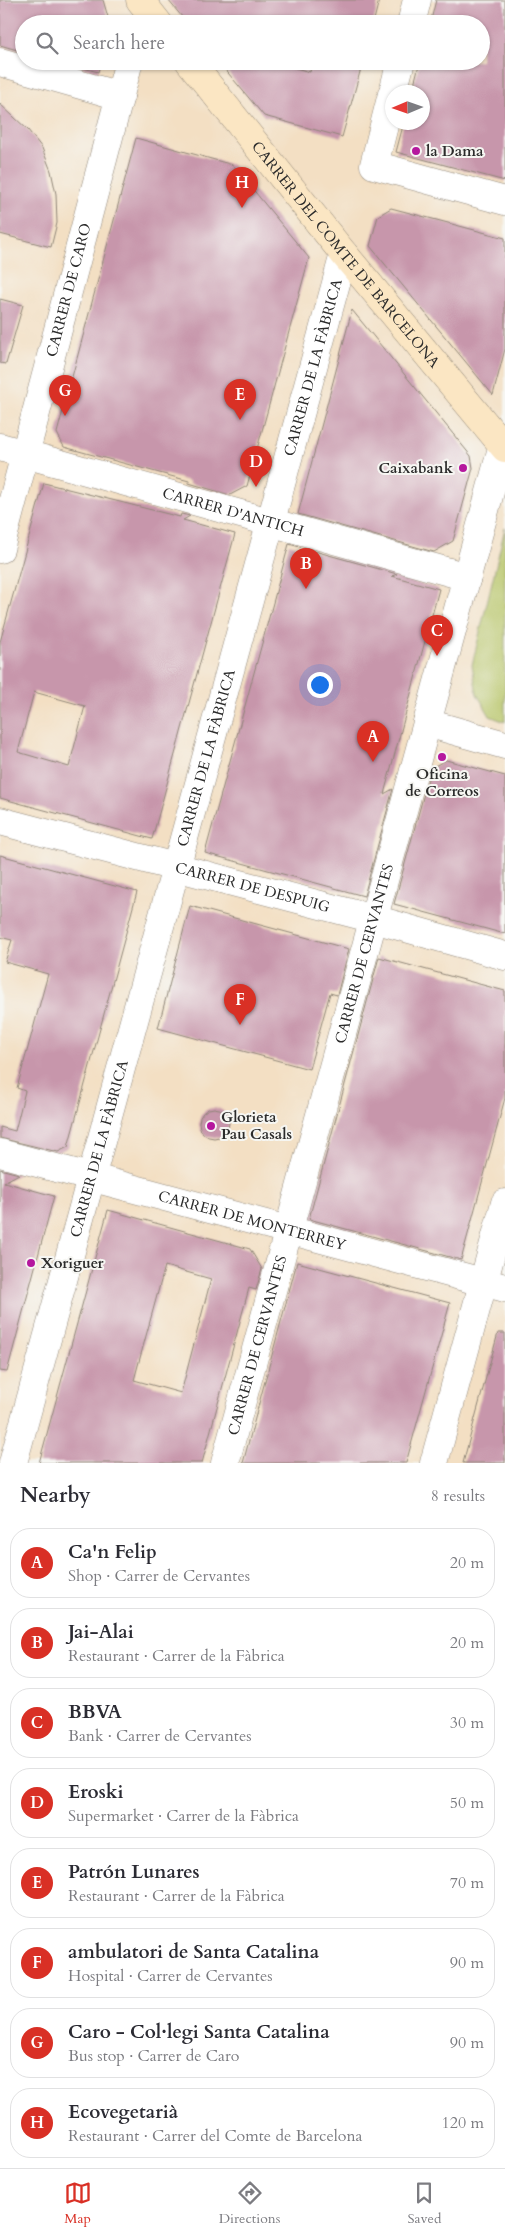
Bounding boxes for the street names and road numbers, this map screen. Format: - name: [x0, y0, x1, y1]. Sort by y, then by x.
- street label: CARRER DEL COMTE DE BARCELONA: [247, 137, 445, 372]
- street label: CARRER DE CARO: [41, 221, 96, 359]
- street label: CARRER DE LA FÀBRICA: [279, 276, 347, 458]
- street label: CARRER D'ANTICH: [160, 483, 307, 541]
- street label: CARRER DE LA FÀBRICA: [172, 667, 240, 849]
- street label: CARRER DE DESPUIG: [173, 857, 332, 917]
- street label: CARRER DE CERVANTES: [330, 861, 398, 1046]
- street label: CARRER DE LA FÀBRICA: [65, 1057, 133, 1239]
- street label: CARRER DE MONTERREY: [156, 1186, 349, 1255]
- street label: CARRER DE CERVANTES: [223, 1253, 291, 1437]

